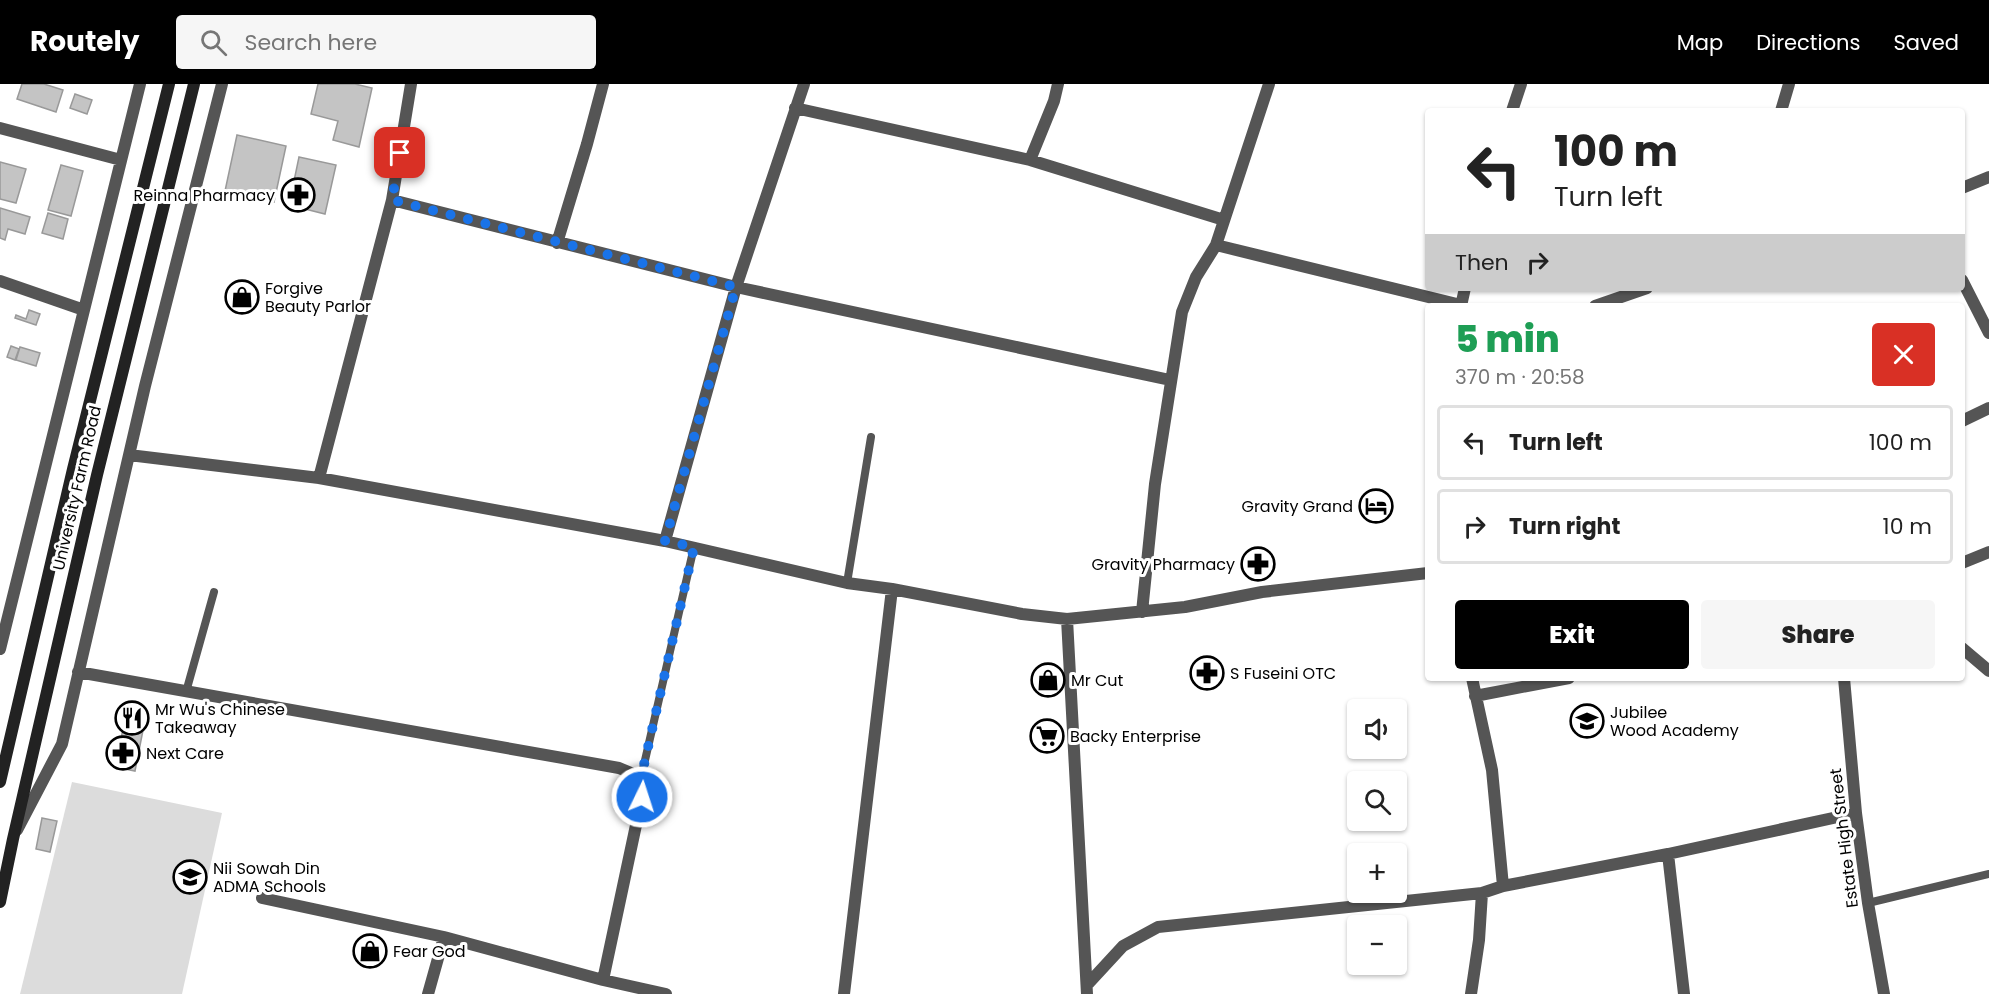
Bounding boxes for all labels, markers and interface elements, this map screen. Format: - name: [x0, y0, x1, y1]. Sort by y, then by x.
- search box: [176, 15, 596, 69]
- text: Routely: [30, 22, 140, 61]
- icon: search: [197, 26, 230, 59]
- text: Search here: [245, 27, 377, 58]
- text: Map: [1677, 28, 1723, 57]
- text: Directions: [1756, 28, 1860, 57]
- text: Saved: [1893, 28, 1959, 57]
- text: 100 m: [1554, 122, 1678, 181]
- pin: [374, 127, 425, 178]
- icon: left: [1455, 132, 1533, 210]
- icon: arrive: [383, 136, 416, 169]
- pharmacy icon: Reinna Pharmacy: [280, 177, 316, 213]
- text: Turn left: [1554, 178, 1663, 215]
- place label: Reinna Pharmacy: [134, 184, 275, 207]
- icon: right: [1521, 246, 1554, 279]
- text: Then: [1455, 247, 1509, 278]
- place label: Forgive Beauty Parlor: [265, 277, 371, 318]
- shop icon: Forgive Beauty Parlor: [224, 279, 260, 315]
- text: 5 min: [1455, 314, 1560, 365]
- button: close: [1872, 323, 1935, 386]
- text: 370 m · 20:58: [1455, 363, 1585, 391]
- street label: University Farm Road: [47, 403, 107, 573]
- icon: left: [1458, 426, 1491, 459]
- text: Turn left: [1509, 427, 1603, 458]
- text: 100 m: [1869, 427, 1932, 458]
- hotel icon: Gravity Grand: [1358, 488, 1394, 524]
- place label: Gravity Grand: [1241, 495, 1353, 518]
- icon: right: [1458, 510, 1491, 543]
- text: Turn right: [1509, 511, 1620, 542]
- text: 10 m: [1883, 511, 1932, 542]
- pharmacy icon: Gravity Pharmacy: [1240, 546, 1276, 582]
- place label: Gravity Pharmacy: [1091, 553, 1235, 576]
- button: Exit: [1455, 600, 1689, 669]
- button: Share: [1701, 600, 1935, 669]
- pharmacy icon: S Fuseini OTC: [1189, 655, 1225, 691]
- shop icon: Mr Cut: [1030, 662, 1066, 698]
- place label: S Fuseini OTC: [1230, 662, 1336, 685]
- place label: Mr Cut: [1071, 669, 1124, 692]
- place label: Mr Wu's Chinese Takeaway: [155, 698, 285, 739]
- map controls: [1347, 699, 1407, 975]
- button: sound: [1347, 699, 1407, 759]
- restaurant icon: Mr Wu's Chinese Takeaway: [114, 700, 150, 736]
- place label: Jubilee Wood Academy: [1610, 701, 1739, 742]
- school or university icon: Jubilee Wood Academy: [1569, 703, 1605, 739]
- supermarket icon: Backy Enterprise: [1029, 718, 1065, 754]
- place label: Backy Enterprise: [1070, 725, 1201, 748]
- pharmacy icon: Next Care: [105, 735, 141, 771]
- place label: Next Care: [146, 742, 224, 765]
- position arrow: [610, 765, 674, 829]
- street label: Estate High Street: [1824, 767, 1864, 909]
- button: search: [1347, 771, 1407, 831]
- button: +: [1347, 843, 1407, 903]
- place label: Nii Sowah Din ADMA Schools: [213, 857, 326, 898]
- school or university icon: Nii Sowah Din ADMA Schools: [172, 859, 208, 895]
- button: −: [1347, 915, 1407, 975]
- shop icon: Fear God: [352, 933, 388, 969]
- place label: Fear God: [393, 940, 466, 963]

